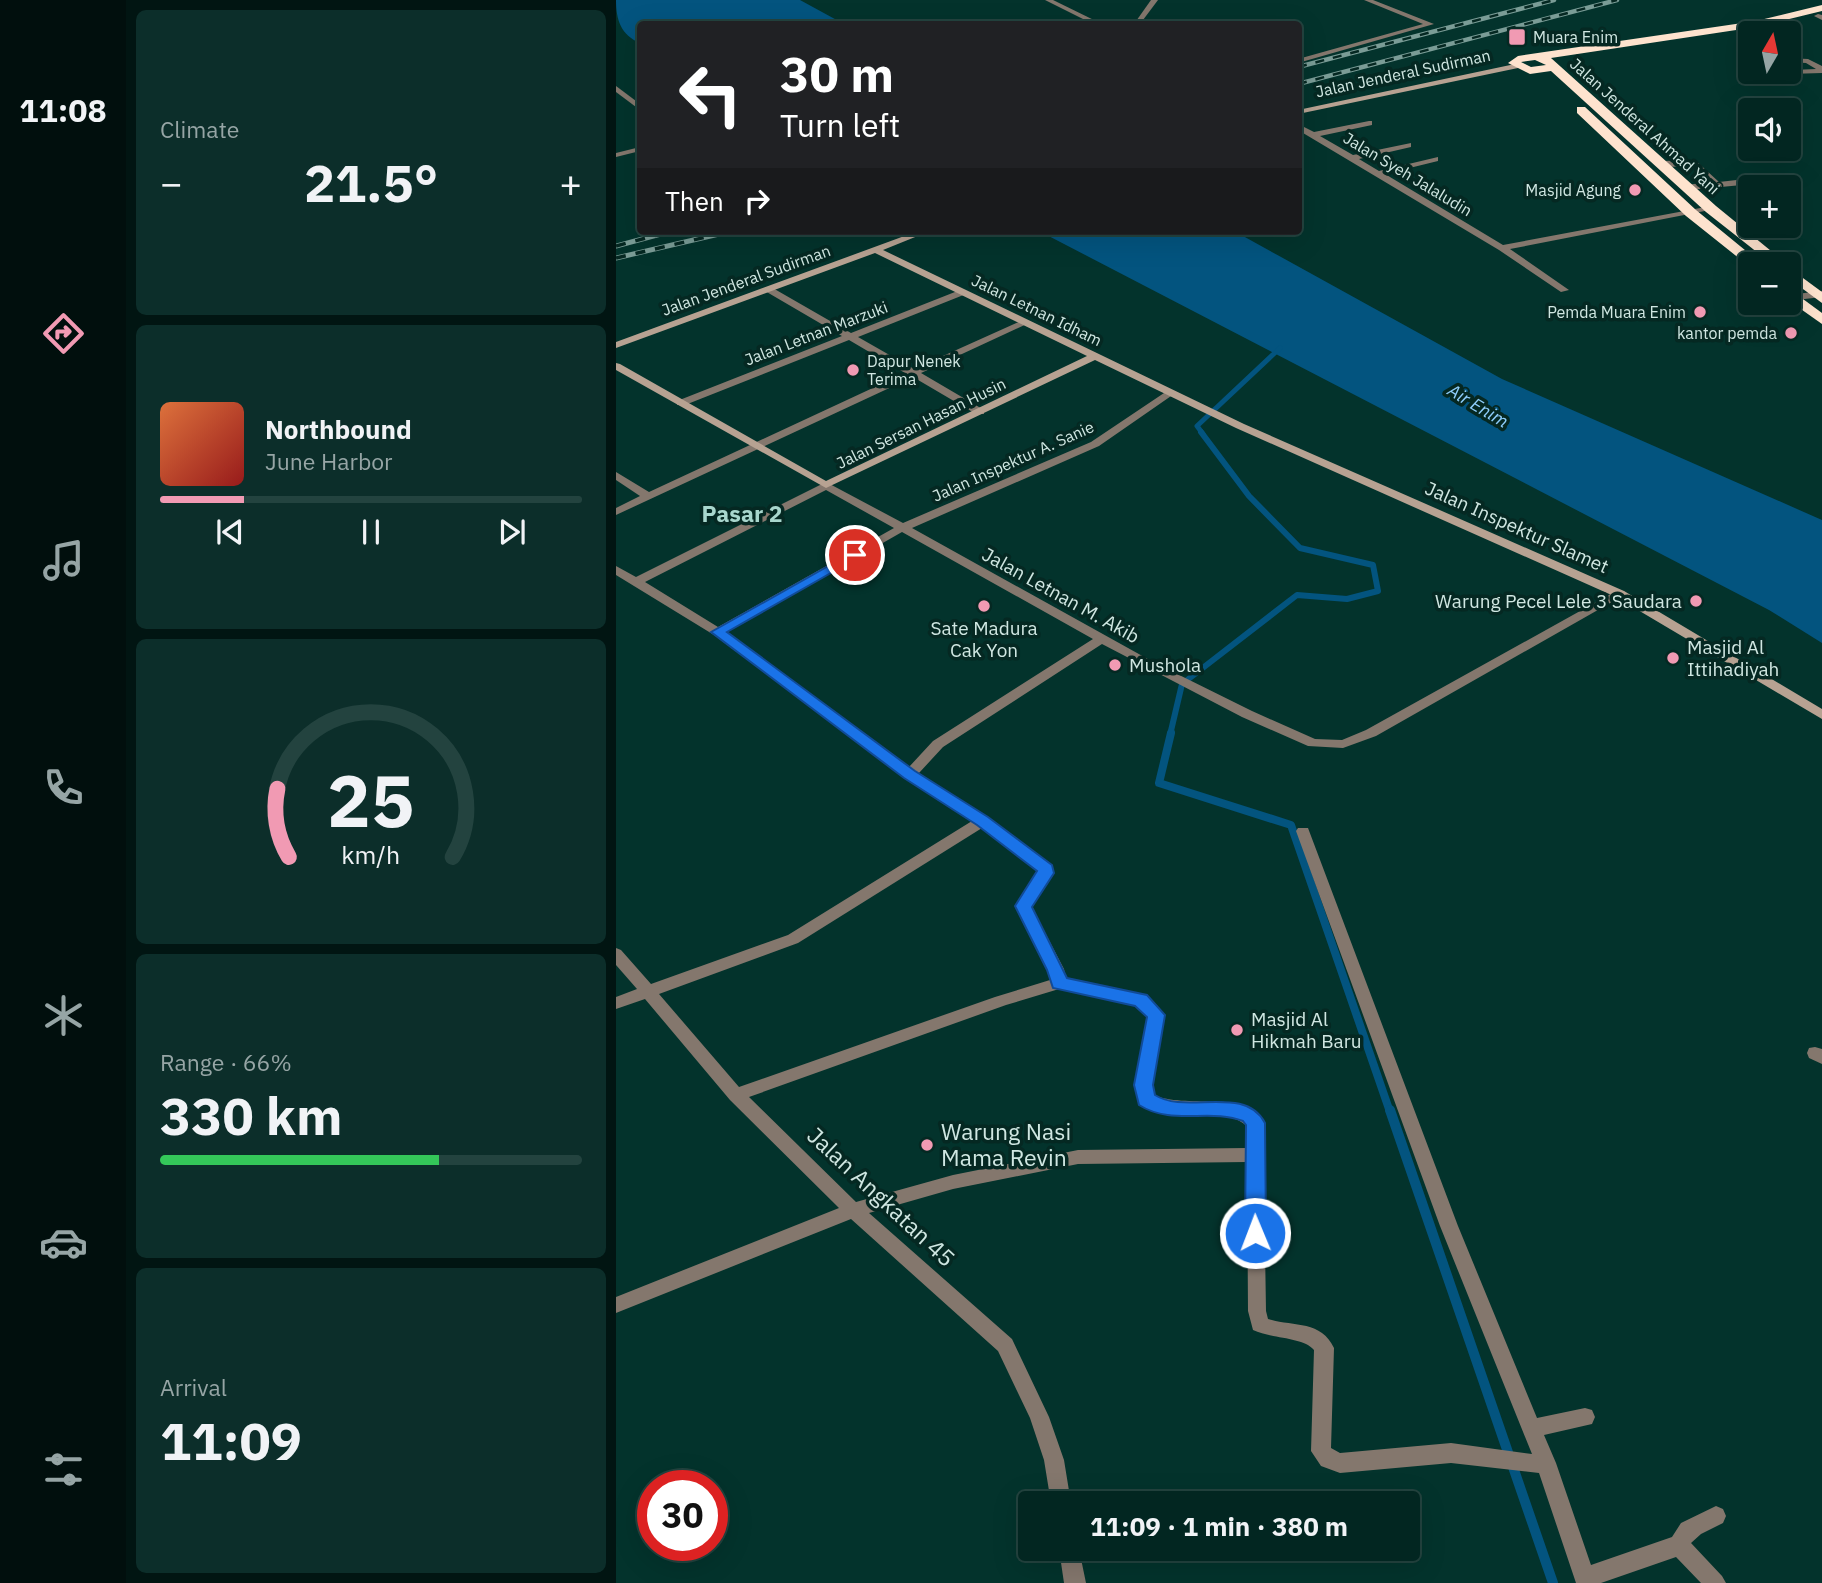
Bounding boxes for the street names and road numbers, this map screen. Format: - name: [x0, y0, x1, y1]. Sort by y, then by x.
- street label: Jalan Jenderal Sudirman: [1314, 45, 1492, 101]
- street label: Jalan Jenderal Ahmad Yani: [1566, 54, 1724, 198]
- street label: Jalan Syeh Jalaludin: [1340, 128, 1476, 220]
- street label: Jalan Jenderal Sudirman: [659, 240, 833, 320]
- street label: Jalan Letnan Idham: [969, 270, 1105, 350]
- street label: Jalan Letnan Marzuki: [742, 297, 890, 369]
- street label: Jalan Sersan Hasan Husin: [833, 373, 1009, 473]
- street label: Jalan Inspektur A. Sanie: [929, 416, 1097, 506]
- street label: Jalan Inspektur Slamet: [1422, 476, 1612, 578]
- street label: Jalan Letnan M. Akib: [978, 542, 1144, 648]
- street label: Jalan Angkatan 45: [801, 1120, 962, 1273]

